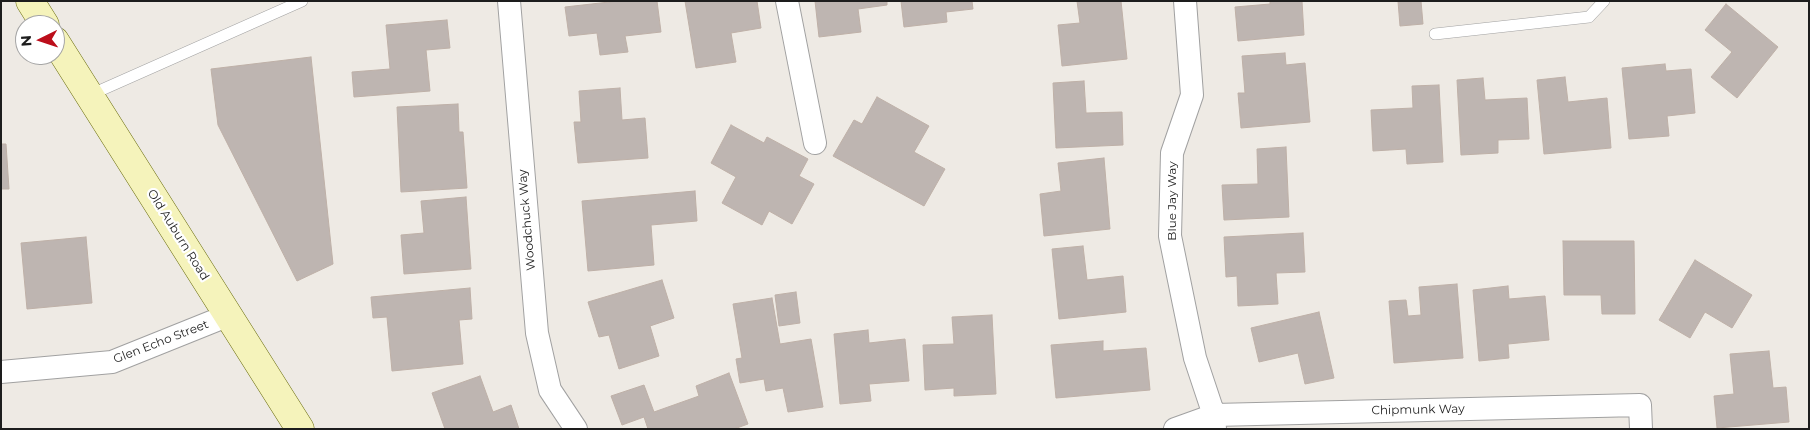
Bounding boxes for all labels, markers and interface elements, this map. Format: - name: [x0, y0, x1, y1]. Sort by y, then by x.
- north arrow: [15, 15, 65, 65]
- text: N: [17, 35, 35, 47]
- street label: Blue Jay Way: [1165, 161, 1179, 241]
- street label: Woodchuck Way: [515, 169, 539, 271]
- street label: Old Auburn Road: [144, 187, 212, 283]
- street label: Glen Echo Street: [111, 317, 211, 367]
- street label: Chipmunk Way: [1371, 402, 1465, 418]

